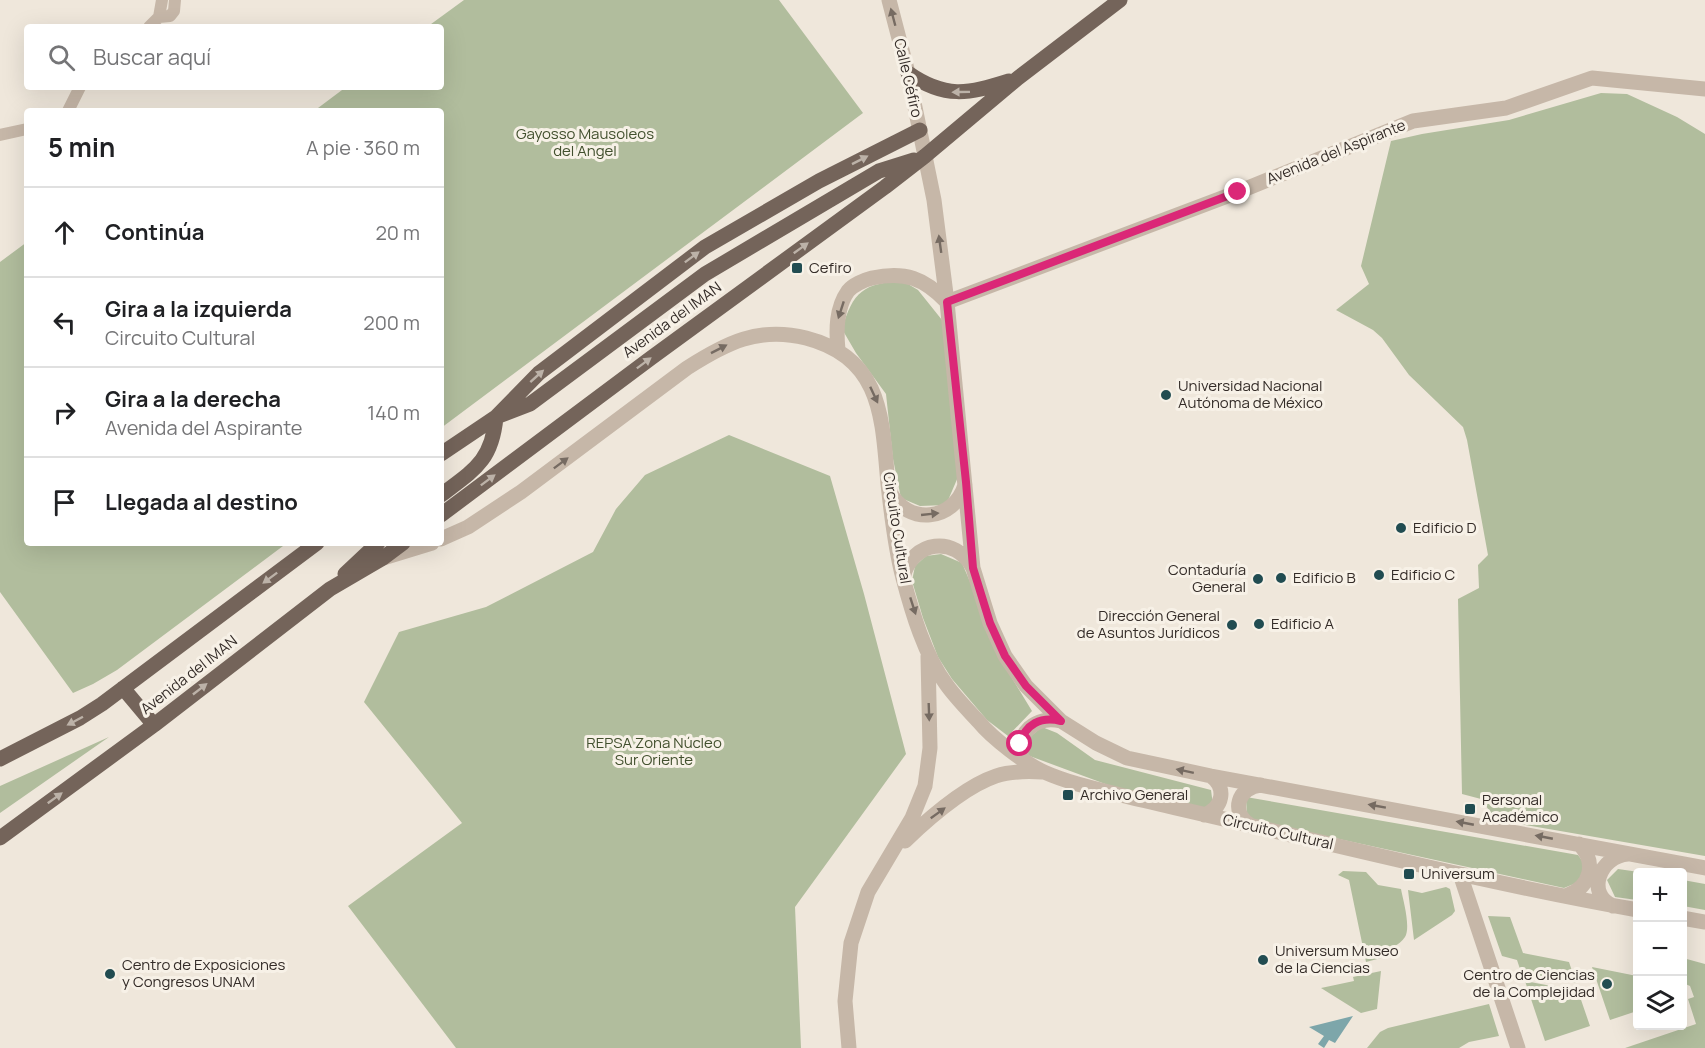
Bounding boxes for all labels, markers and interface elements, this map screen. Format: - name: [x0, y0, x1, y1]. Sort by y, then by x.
- one-way arrow: [888, 8, 898, 27]
- search box: [24, 24, 444, 90]
- street label: Calle Céfiro: [889, 36, 928, 120]
- icon: search: [45, 41, 78, 74]
- text: Buscar aquí: [93, 42, 211, 72]
- one-way arrow: [952, 87, 971, 96]
- street label: Avenida del Aspirante: [1263, 114, 1409, 189]
- park label: Gayosso Mausoleos del Angel: [516, 123, 654, 161]
- text: 5 min: [48, 129, 115, 165]
- text: A pie · 360 m: [306, 134, 420, 161]
- one-way arrow: [852, 155, 869, 165]
- route end: [1224, 178, 1250, 204]
- icon: ahead: [48, 216, 81, 249]
- text: Continúa: [105, 217, 205, 247]
- text: 20 m: [375, 219, 420, 246]
- one-way arrow: [935, 235, 944, 254]
- one-way arrow: [793, 242, 809, 254]
- one-way arrow: [684, 252, 699, 264]
- place label: Cefiro: [809, 257, 852, 278]
- marker: Cefiro: [790, 261, 804, 275]
- street label: Avenida del IMAN: [618, 277, 725, 363]
- text: Gira a la izquierda: [105, 294, 292, 324]
- one-way arrow: [836, 301, 845, 319]
- icon: left: [48, 306, 81, 339]
- text: 200 m: [363, 309, 420, 336]
- text: Circuito Cultural: [105, 324, 255, 351]
- one-way arrow: [710, 344, 727, 353]
- one-way arrow: [636, 357, 652, 369]
- one-way arrow: [530, 369, 545, 383]
- place label: Universidad Nacional Autónoma de México: [1178, 375, 1323, 413]
- text: Gira a la derecha: [105, 384, 281, 414]
- one-way arrow: [869, 386, 878, 403]
- marker: Universidad Nacional Autónoma de México: [1159, 388, 1173, 402]
- icon: right: [48, 396, 81, 429]
- text: 140 m: [367, 399, 420, 426]
- text: Avenida del Aspirante: [105, 414, 303, 441]
- one-way arrow: [553, 457, 568, 469]
- street label: Circuito Cultural: [878, 471, 917, 585]
- one-way arrow: [480, 474, 495, 486]
- icon: arrive: [48, 486, 81, 519]
- text: Llegada al destino: [105, 487, 298, 517]
- one-way arrow: [921, 509, 940, 519]
- place label: Edificio D: [1413, 517, 1477, 538]
- marker: Edificio D: [1394, 521, 1408, 535]
- place label: Contaduría General: [1168, 559, 1246, 597]
- place label: Edificio C: [1391, 564, 1455, 585]
- place label: Edificio B: [1293, 567, 1356, 588]
- marker: Edificio C: [1372, 568, 1386, 582]
- marker: Edificio B: [1274, 571, 1288, 585]
- one-way arrow: [263, 572, 279, 584]
- marker: Contaduría General: [1251, 572, 1265, 586]
- one-way arrow: [908, 597, 918, 615]
- place label: Dirección General de Asuntos Jurídicos: [1077, 605, 1220, 643]
- place label: Edificio A: [1271, 613, 1334, 634]
- marker: Edificio A: [1252, 617, 1266, 631]
- marker: Dirección General de Asuntos Jurídicos: [1225, 618, 1239, 632]
- street label: Avenida del IMAN: [136, 630, 241, 719]
- one-way arrow: [192, 683, 208, 696]
- one-way arrow: [924, 702, 933, 721]
- one-way arrow: [66, 716, 83, 726]
- route start: [1006, 730, 1032, 756]
- park label: REPSA Zona Núcleo Sur Oriente: [586, 732, 722, 770]
- one-way arrow: [1176, 766, 1195, 775]
- place label: Archivo General: [1080, 784, 1188, 805]
- marker: Archivo General: [1061, 788, 1075, 802]
- place label: Personal Académico: [1482, 789, 1559, 827]
- one-way arrow: [46, 792, 62, 804]
- one-way arrow: [1367, 801, 1386, 810]
- marker: Personal Académico: [1463, 802, 1477, 816]
- one-way arrow: [929, 807, 945, 819]
- street label: Circuito Cultural: [1221, 809, 1335, 854]
- one-way arrow: [1455, 818, 1474, 827]
- one-way arrow: [1535, 832, 1554, 841]
- place label: Universum: [1421, 863, 1495, 884]
- marker: Universum: [1402, 867, 1416, 881]
- map controls: [1633, 868, 1687, 1030]
- button: +: [1633, 868, 1687, 922]
- button: −: [1633, 922, 1687, 976]
- place label: Universum Museo de la Ciencias: [1275, 940, 1399, 978]
- marker: Universum Museo de la Ciencias: [1256, 953, 1270, 967]
- place label: Centro de Exposiciones y Congresos UNAM: [122, 954, 286, 992]
- place label: Centro de Ciencias de la Complejidad: [1464, 964, 1595, 1002]
- marker: Centro de Exposiciones y Congresos UNAM: [103, 967, 117, 981]
- button: layers: [1633, 976, 1687, 1030]
- marker: Centro de Ciencias de la Complejidad: [1600, 977, 1614, 991]

